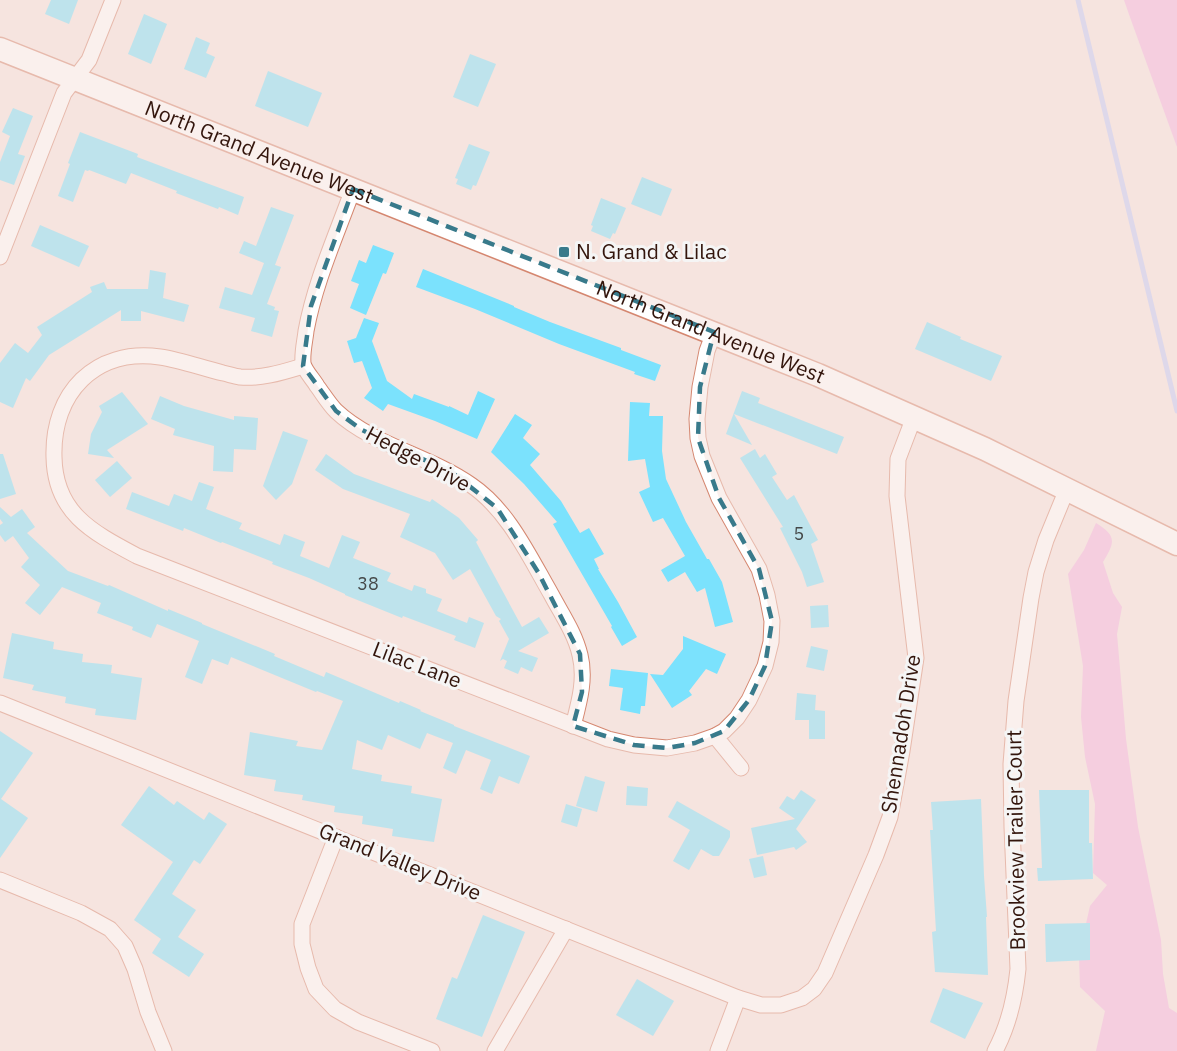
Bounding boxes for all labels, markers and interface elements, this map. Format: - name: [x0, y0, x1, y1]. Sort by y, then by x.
- street label: North Grand Avenue West: [141, 93, 378, 209]
- place label: N. Grand & Lilac: [576, 237, 727, 265]
- marker: N. Grand & Lilac: [557, 245, 571, 259]
- street label: North Grand Avenue West: [593, 273, 830, 389]
- street label: Hedge Drive: [361, 419, 476, 497]
- house number: 5: [794, 522, 804, 545]
- house number: 38: [357, 572, 379, 595]
- street label: Lilac Lane: [369, 634, 466, 694]
- street label: Shennadoh Drive: [874, 652, 926, 815]
- street label: Brookview Trailer Court: [999, 729, 1031, 951]
- street label: Grand Valley Drive: [315, 816, 486, 906]

